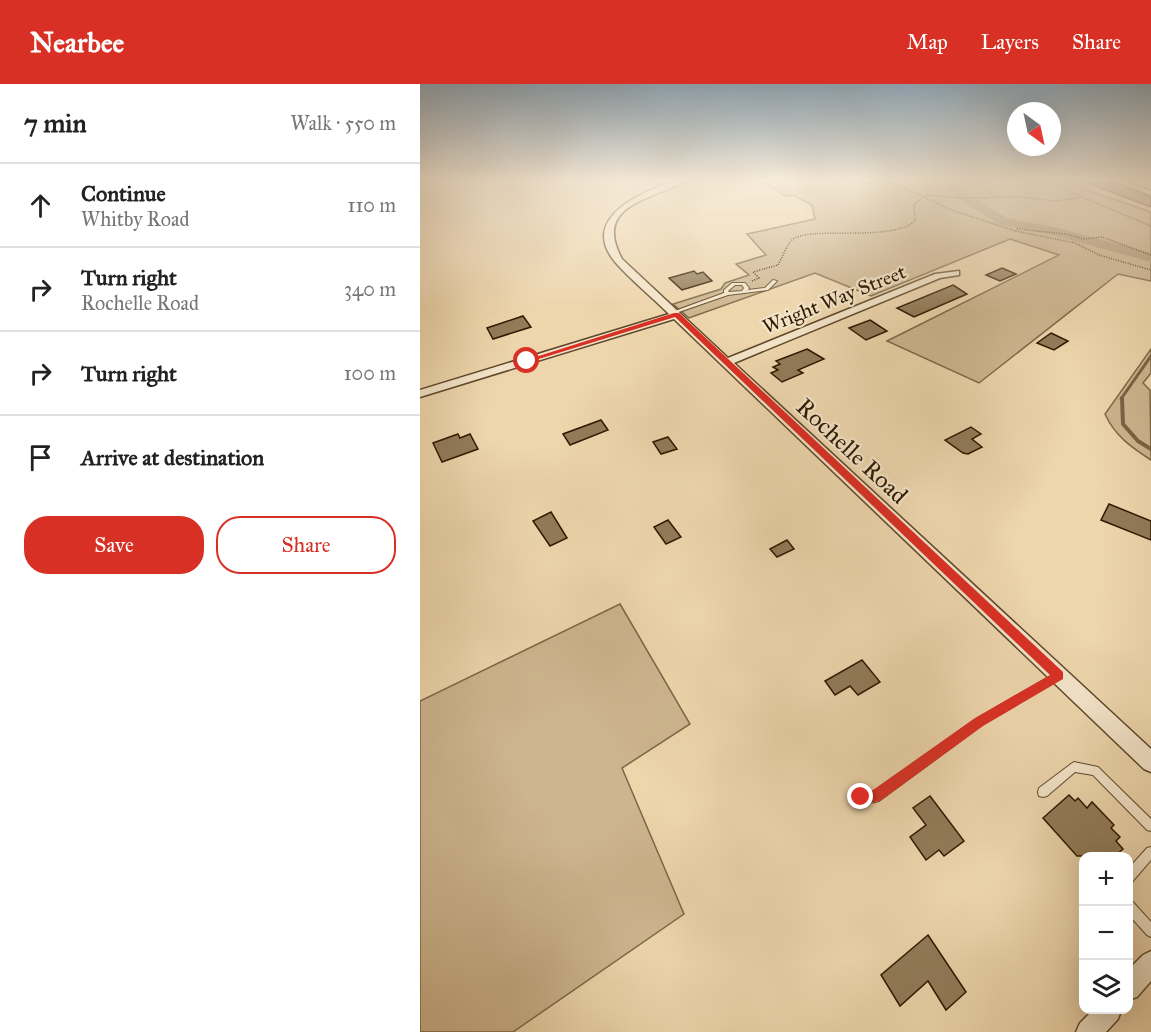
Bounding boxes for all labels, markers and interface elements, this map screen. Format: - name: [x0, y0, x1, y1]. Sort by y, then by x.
- text: Nearbee: [30, 25, 124, 60]
- text: Map: [907, 29, 948, 55]
- text: Layers: [981, 29, 1039, 55]
- text: Share: [1072, 29, 1121, 55]
- north arrow: [1007, 102, 1061, 156]
- text: 7 min: [24, 107, 87, 139]
- text: Walk · 550 m: [291, 111, 396, 135]
- text: Continue: [81, 180, 166, 207]
- icon: ahead: [24, 189, 57, 222]
- text: 110 m: [348, 193, 396, 217]
- text: Whitby Road: [81, 207, 189, 231]
- street label: Wright Way Street: [759, 259, 910, 340]
- text: Turn right: [81, 264, 177, 291]
- icon: right: [24, 273, 57, 306]
- text: 340 m: [344, 277, 396, 301]
- text: Rochelle Road: [81, 291, 199, 315]
- route start: [513, 347, 539, 373]
- icon: right: [24, 357, 57, 390]
- text: Turn right: [81, 360, 177, 387]
- text: 100 m: [344, 361, 396, 385]
- street label: Rochelle Road: [790, 392, 914, 510]
- icon: arrive: [24, 441, 57, 474]
- text: Arrive at destination: [81, 444, 264, 471]
- button: Save: [24, 516, 204, 574]
- button: Share: [216, 516, 396, 574]
- route end: [847, 783, 873, 809]
- map controls: [1079, 852, 1133, 1014]
- button: +: [1079, 852, 1133, 906]
- button: −: [1079, 906, 1133, 960]
- button: layers: [1079, 960, 1133, 1014]

